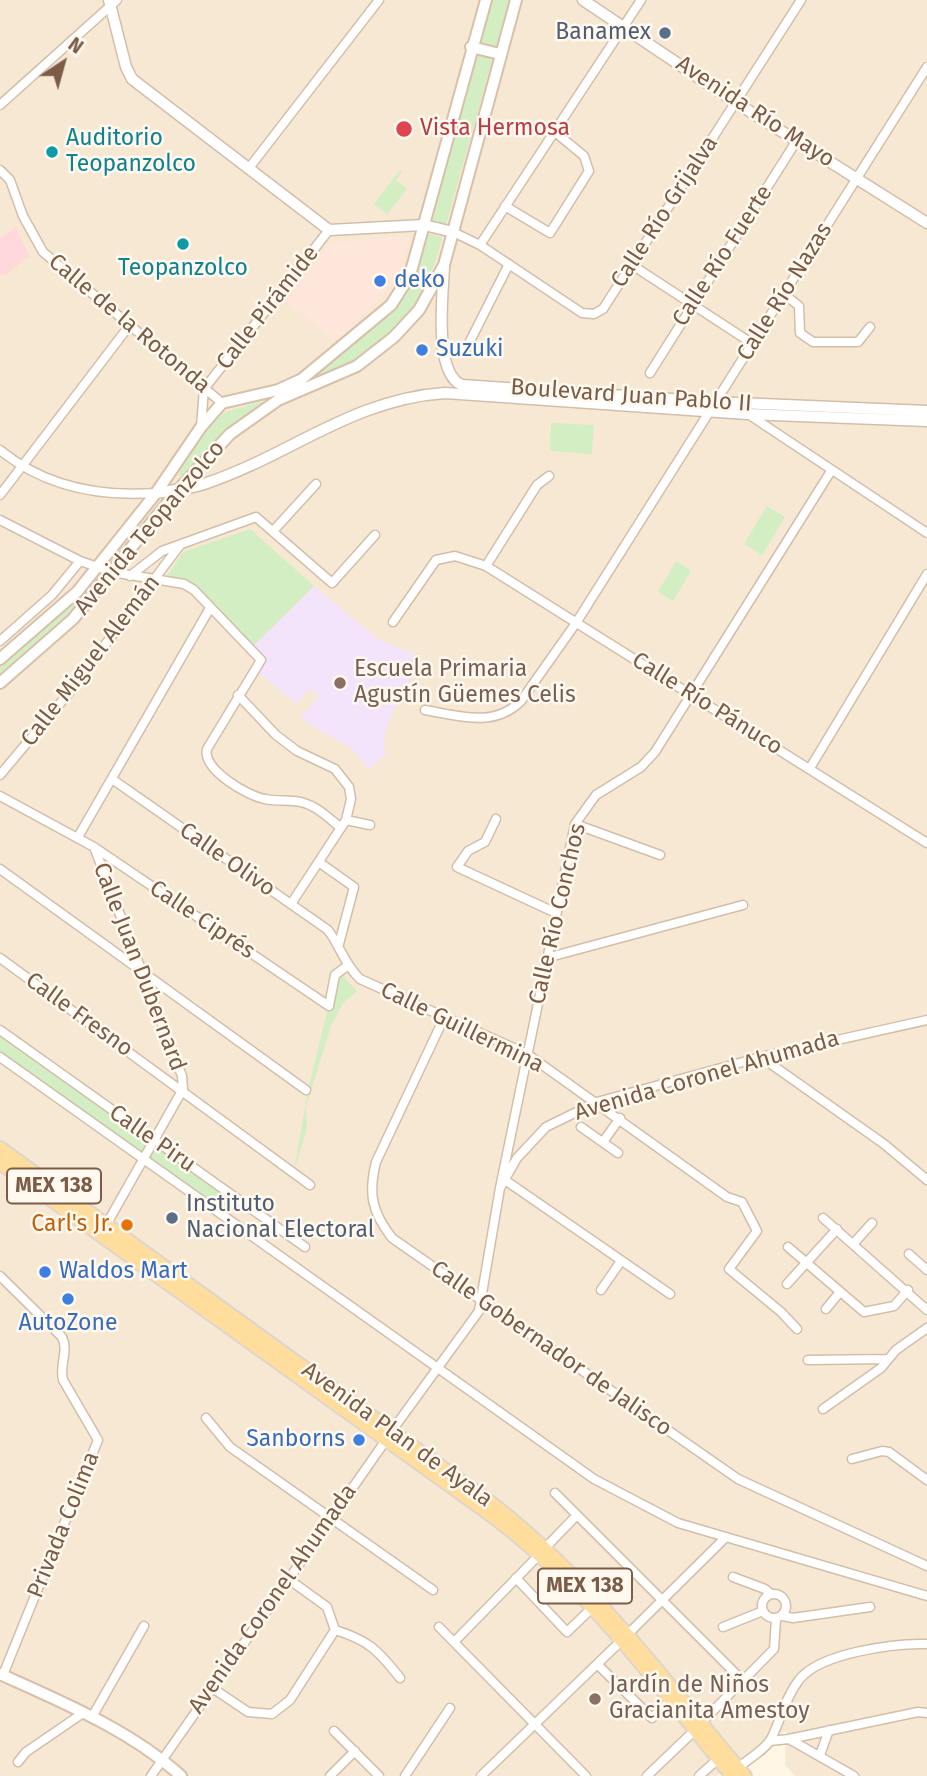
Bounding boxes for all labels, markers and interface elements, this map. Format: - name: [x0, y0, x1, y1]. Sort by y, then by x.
- place label: Banamex: [555, 19, 651, 47]
- marker: Banamex: [657, 25, 673, 41]
- north arrow: [28, 28, 98, 98]
- text: N: [64, 33, 87, 59]
- street label: Avenida Río Mayo: [670, 50, 840, 174]
- place label: Vista Hermosa: [420, 115, 570, 143]
- marker: Vista Hermosa: [394, 119, 414, 139]
- place label: Auditorio Teopanzolco: [66, 125, 196, 179]
- street label: Calle Río Grijalva: [606, 131, 724, 293]
- marker: Auditorio Teopanzolco: [44, 144, 60, 160]
- street label: Calle Río Fuerte: [667, 180, 779, 332]
- street label: Calle Río Nazas: [731, 218, 839, 366]
- marker: Teopanzolco: [175, 236, 191, 252]
- street label: Calle Pirámide: [211, 240, 325, 376]
- street label: Calle de la Rotonda: [43, 248, 215, 400]
- place label: Teopanzolco: [118, 255, 248, 283]
- place label: deko: [394, 267, 445, 295]
- marker: deko: [372, 273, 388, 289]
- place label: Suzuki: [436, 336, 503, 364]
- marker: Suzuki: [414, 342, 430, 358]
- street label: Boulevard Juan Pablo II: [509, 374, 753, 418]
- street label: Avenida Teopanzolco: [69, 435, 231, 621]
- street label: Calle Miguel Alemán: [16, 570, 166, 752]
- street label: Calle Río Pánuco: [627, 647, 787, 761]
- place label: Escuela Primaria Agustín Güemes Celis: [354, 656, 576, 710]
- marker: Escuela Primaria Agustín Güemes Celis: [332, 675, 348, 691]
- street label: Calle Olivo: [174, 817, 280, 903]
- street label: Calle Río Conchos: [524, 821, 592, 1007]
- street label: Calle Juan Dubernard: [87, 859, 191, 1075]
- street label: Calle Ciprés: [144, 875, 260, 965]
- street label: Calle Fresno: [20, 967, 138, 1063]
- street label: Calle Guillermina: [376, 977, 548, 1079]
- street label: Avenida Coronel Ahumada: [571, 1025, 843, 1127]
- street label: Calle Piru: [104, 1099, 200, 1179]
- road number: MEX 138: [7, 1168, 101, 1204]
- place label: Instituto Nacional Electoral: [186, 1191, 375, 1245]
- marker: Instituto Nacional Electoral: [164, 1210, 180, 1226]
- place label: Carl's Jr.: [31, 1211, 113, 1239]
- marker: Carl's Jr.: [119, 1217, 135, 1233]
- street label: Calle Gobernador de Jalisco: [425, 1255, 677, 1443]
- place label: Waldos Mart: [59, 1258, 188, 1286]
- marker: Waldos Mart: [37, 1264, 53, 1280]
- marker: AutoZone: [60, 1291, 76, 1307]
- place label: AutoZone: [19, 1310, 117, 1338]
- street label: Avenida Plan de Ayala: [296, 1357, 498, 1513]
- place label: Sanborns: [246, 1426, 345, 1454]
- marker: Sanborns: [351, 1432, 367, 1448]
- street label: Privada Colima: [22, 1448, 106, 1602]
- street label: Avenida Coronel Ahumada: [183, 1479, 363, 1719]
- road number: MEX 138: [538, 1568, 632, 1604]
- place label: Jardín de Niños Gracianita Amestoy: [609, 1672, 810, 1726]
- marker: Jardín de Niños Gracianita Amestoy: [587, 1691, 603, 1707]

